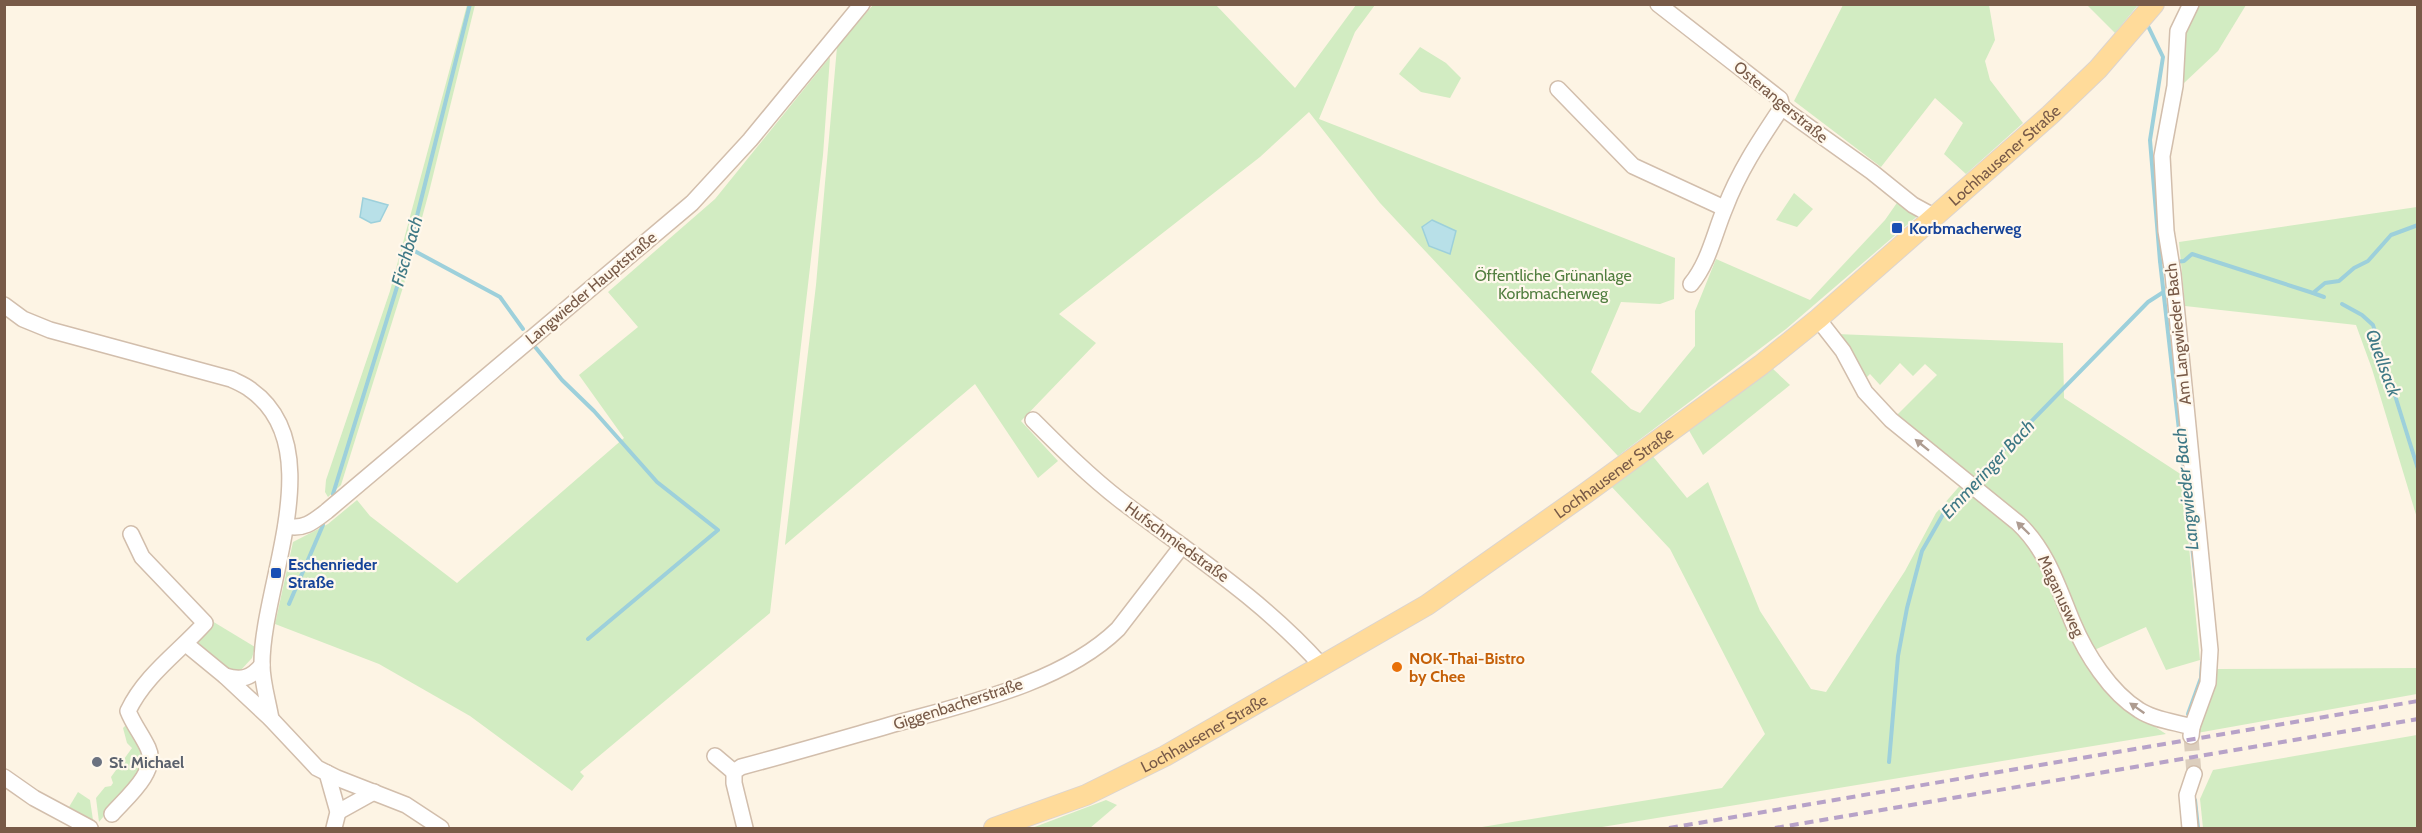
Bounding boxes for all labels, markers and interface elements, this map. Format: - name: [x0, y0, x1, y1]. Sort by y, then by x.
- street label: Osterangerstraße: [1730, 57, 1832, 147]
- street label: Lochhausener Straße: [1945, 101, 2064, 209]
- water label: Fischbach: [387, 213, 427, 289]
- place label: Korbmacherweg: [1909, 219, 2021, 238]
- marker: Korbmacherweg: [1890, 221, 1904, 235]
- street label: Langwieder Hauptstraße: [522, 228, 660, 348]
- street label: Am Langwieder Bach: [2161, 262, 2195, 406]
- park label: Öffentliche Grünanlage Korbmacherweg: [1474, 266, 1632, 303]
- water label: Quellsack: [2361, 326, 2406, 401]
- water label: Emmeringer Bach: [1937, 415, 2039, 523]
- street label: Lochhausener Straße: [1550, 423, 1677, 522]
- water label: Langwieder Bach: [2169, 427, 2203, 551]
- one-way arrow: [1914, 439, 1930, 452]
- street label: Hufschmiedstraße: [1121, 498, 1233, 586]
- one-way arrow: [2016, 522, 2030, 536]
- street label: Maganusweg: [2034, 552, 2089, 641]
- place label: Eschenrieder Straße: [288, 555, 378, 592]
- marker: Eschenrieder Straße: [269, 566, 283, 580]
- place label: NOK-Thai-Bistro by Chee: [1409, 649, 1525, 686]
- marker: NOK-Thai-Bistro by Chee: [1390, 660, 1404, 674]
- street label: Giggenbacherstraße: [891, 674, 1025, 734]
- street label: Lochhausener Straße: [1137, 690, 1271, 776]
- one-way arrow: [2130, 702, 2146, 714]
- place label: St. Michael: [109, 753, 184, 772]
- marker: St. Michael: [90, 755, 104, 769]

